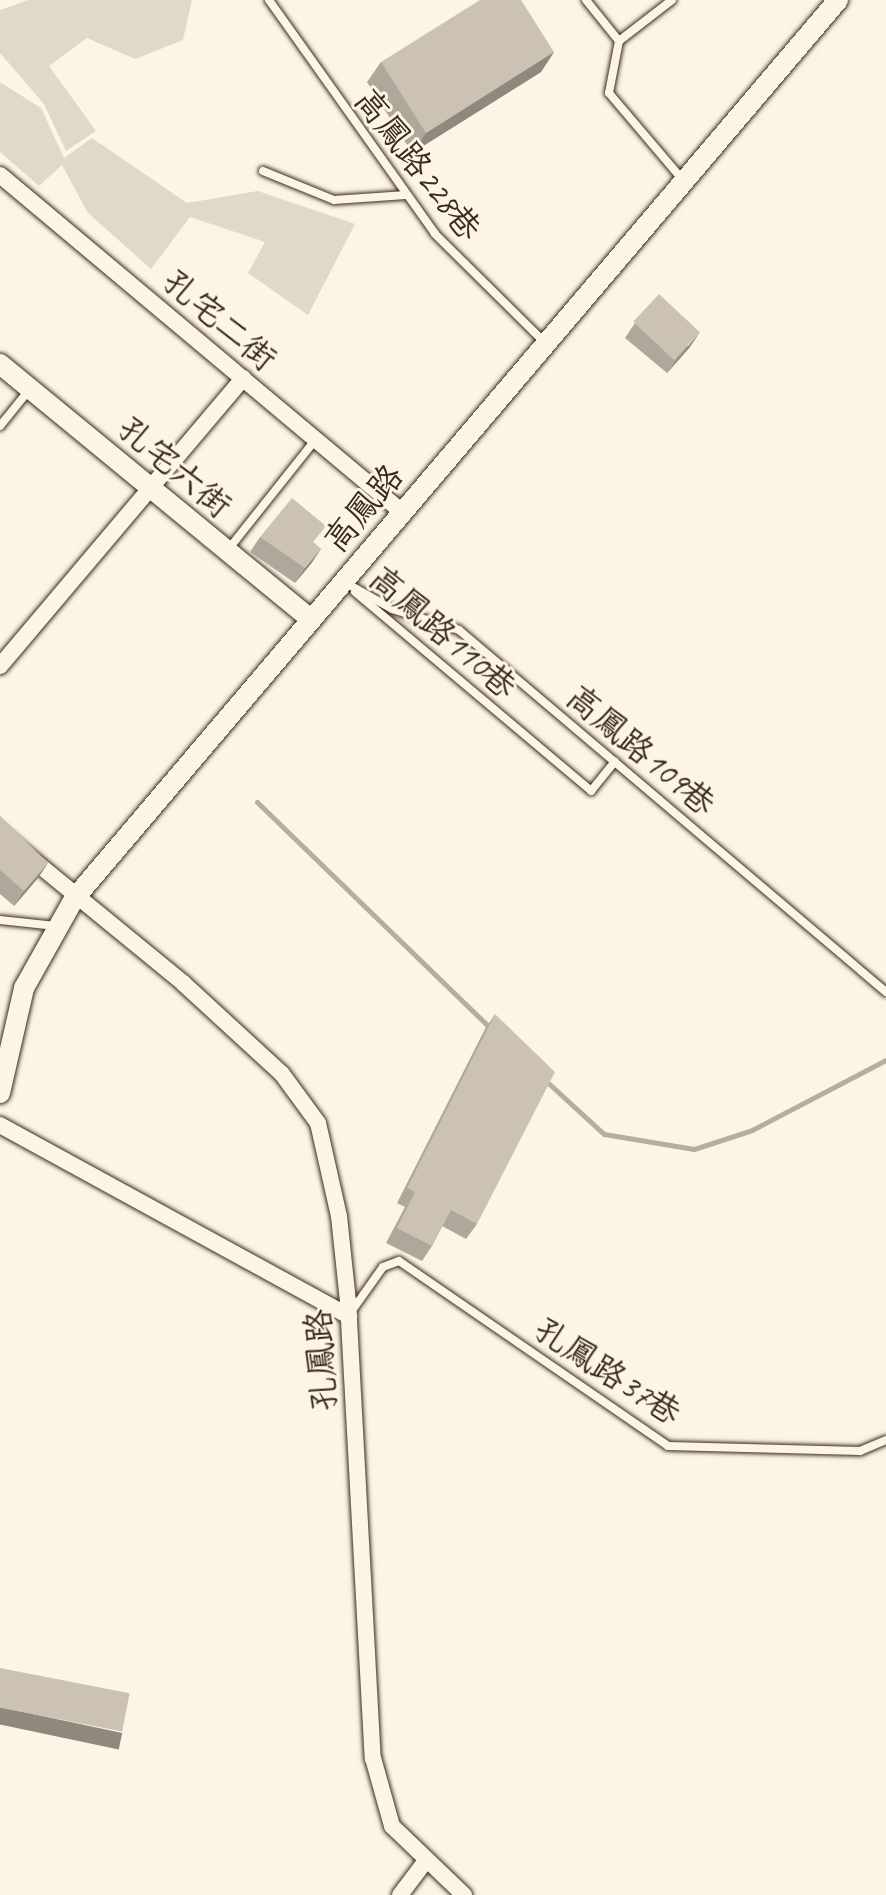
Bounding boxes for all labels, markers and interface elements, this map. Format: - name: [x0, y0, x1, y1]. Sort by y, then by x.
- street label: 高鳳路228巷: [346, 80, 490, 248]
- street label: 孔宅二街: [155, 261, 285, 379]
- street label: 孔宅六街: [110, 408, 240, 526]
- street label: 高鳳路: [315, 456, 411, 560]
- street label: 高鳳路110巷: [361, 557, 525, 707]
- street label: 高鳳路109巷: [558, 676, 724, 824]
- street label: 孔鳳路: [297, 1308, 345, 1412]
- street label: 孔鳳路37巷: [527, 1309, 689, 1433]

